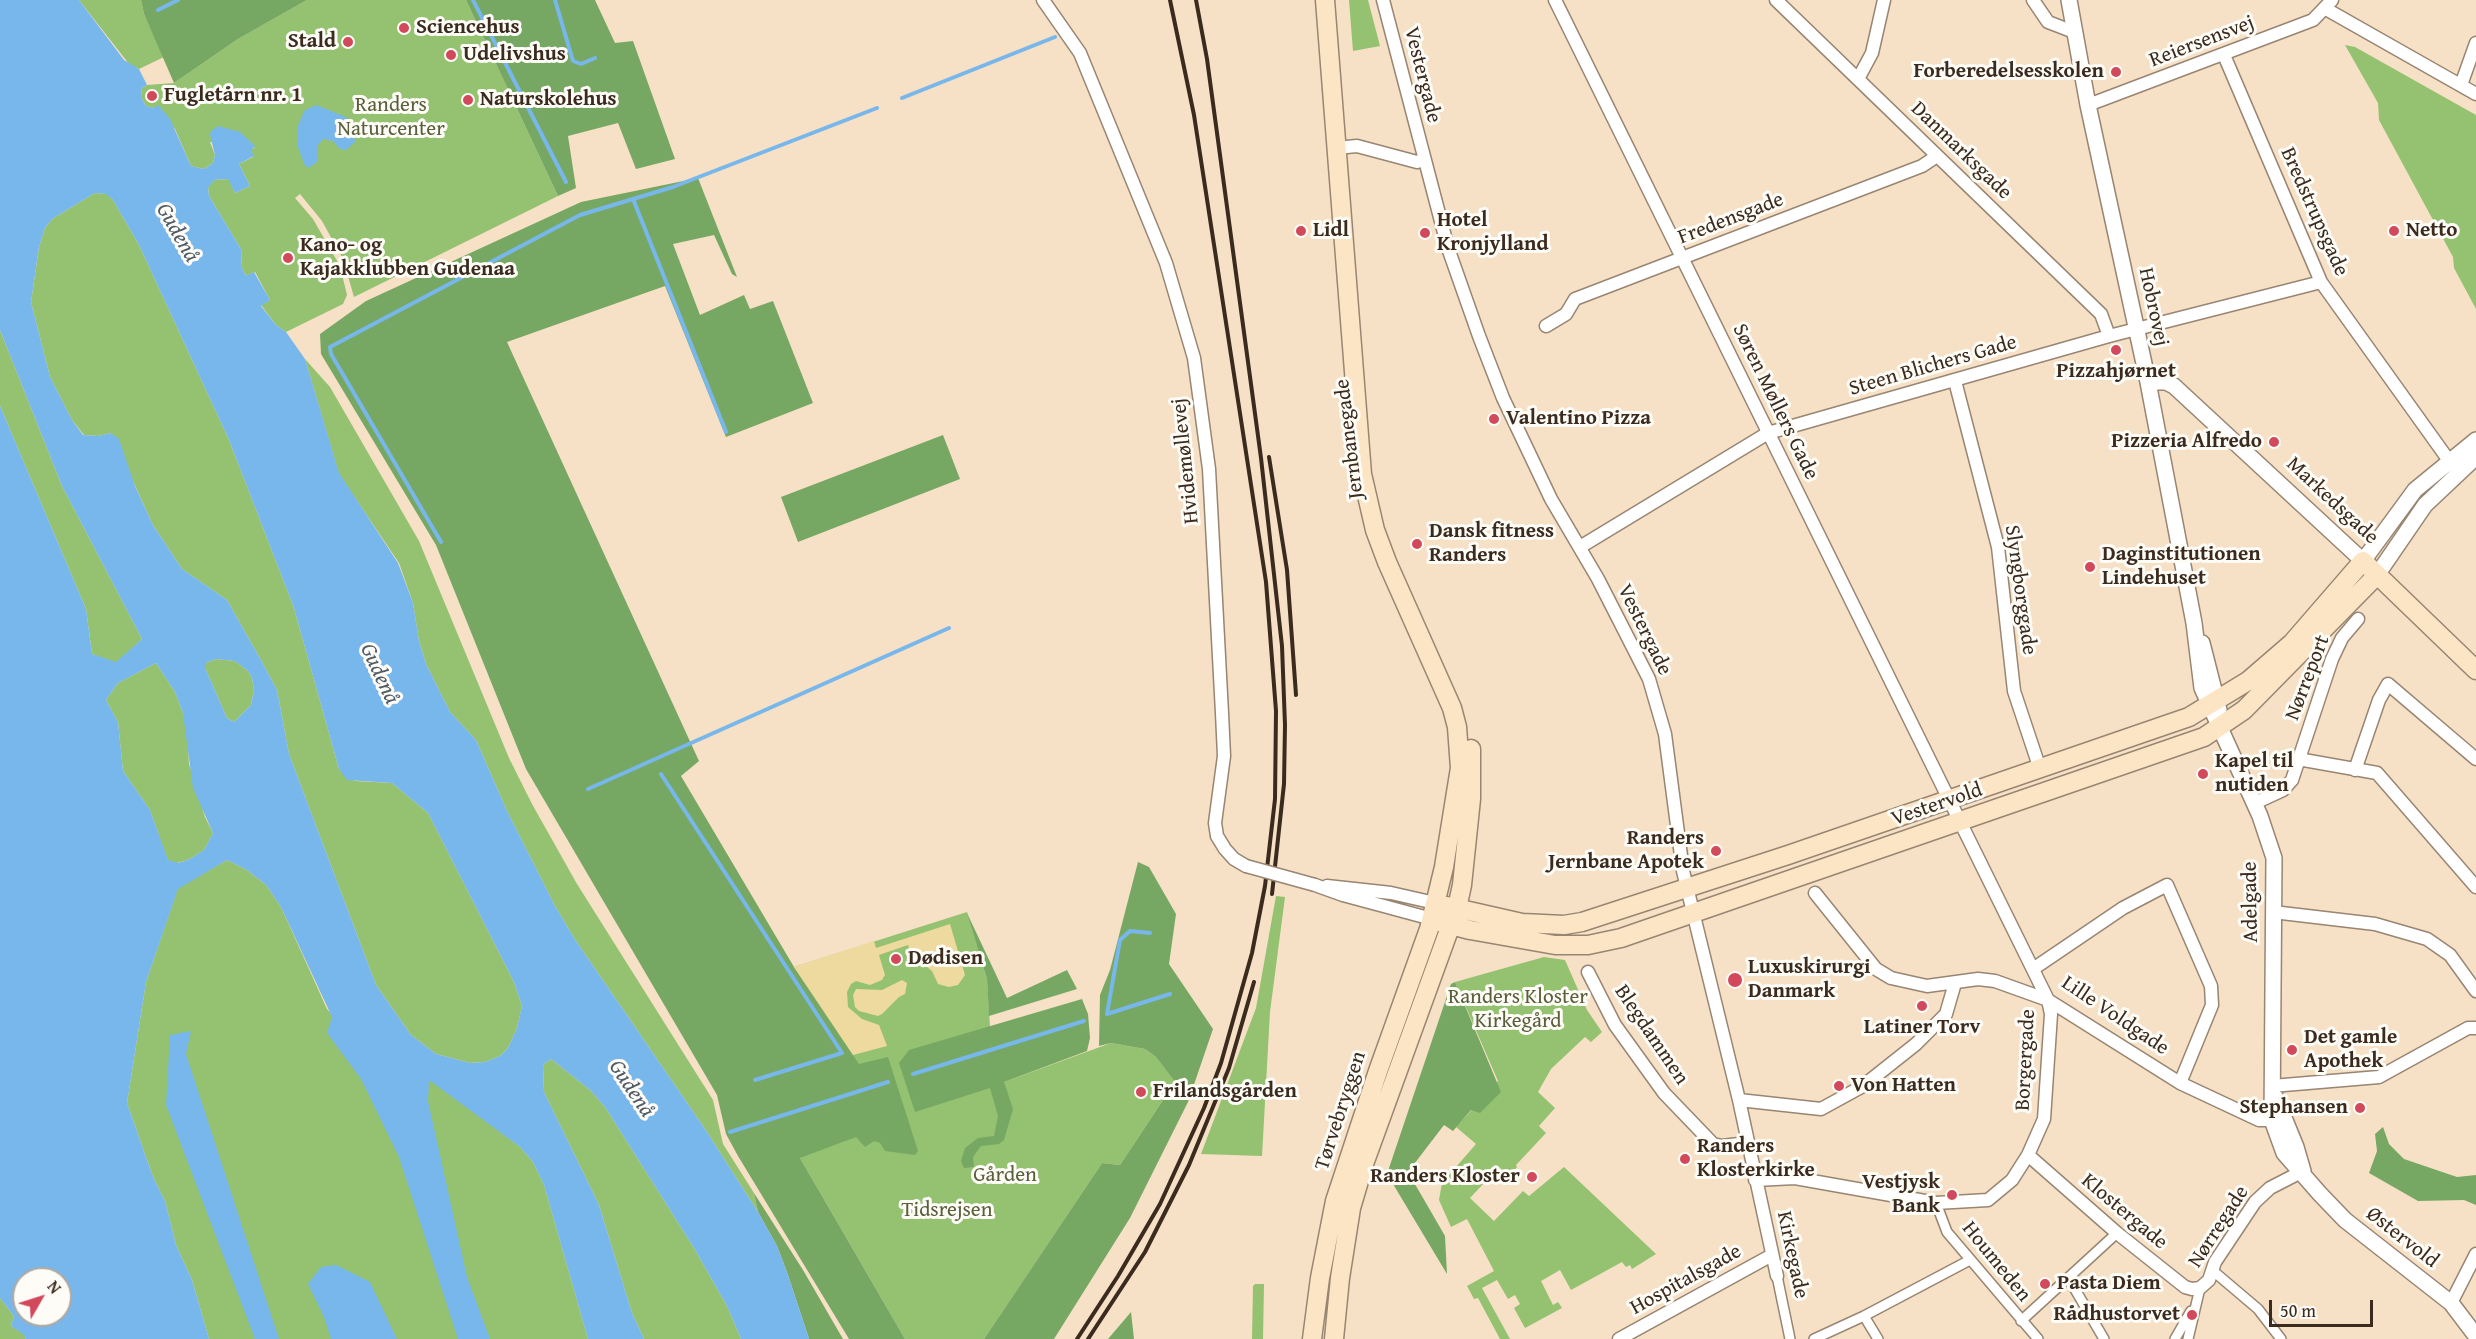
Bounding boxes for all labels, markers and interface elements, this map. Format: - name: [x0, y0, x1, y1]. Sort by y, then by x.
- street label: Reiersensvej: [2146, 11, 2258, 73]
- place label: Sciencehus: [416, 15, 519, 41]
- marker: Sciencehus: [397, 21, 411, 35]
- street label: Vestergade: [1398, 24, 1446, 126]
- place label: Stald: [288, 29, 336, 55]
- marker: Stald: [341, 35, 355, 49]
- place label: Udelivshus: [463, 42, 566, 68]
- marker: Udelivshus: [444, 48, 458, 62]
- place label: Forberedelsesskolen: [1914, 59, 2104, 85]
- marker: Forberedelsesskolen: [2109, 65, 2123, 79]
- place label: Fugletårn nr. 1: [164, 83, 302, 109]
- place label: Naturskolehus: [480, 87, 616, 113]
- marker: Fugletårn nr. 1: [145, 89, 159, 103]
- park label: Randers Naturcenter: [337, 93, 445, 143]
- marker: Naturskolehus: [461, 93, 475, 107]
- street label: Danmarksgade: [1905, 97, 2017, 205]
- street label: Bredstrupsgade: [2274, 144, 2354, 280]
- street label: Fredensgade: [1675, 187, 1787, 251]
- water label: Gudenå: [150, 199, 204, 267]
- place label: Hotel Kronjylland: [1437, 208, 1548, 258]
- place label: Lidl: [1313, 218, 1349, 244]
- place label: Netto: [2406, 218, 2457, 244]
- marker: Lidl: [1294, 224, 1308, 238]
- marker: Netto: [2387, 224, 2401, 238]
- marker: Hotel Kronjylland: [1418, 226, 1432, 240]
- place label: Kano- og Kajakklubben Gudenaa: [300, 233, 515, 283]
- marker: Kano- og Kajakklubben Gudenaa: [281, 251, 295, 265]
- street label: Hobrovej: [2132, 265, 2174, 349]
- street label: Søren Møllers Gade: [1726, 320, 1824, 484]
- street label: Steen Blichers Gade: [1846, 330, 2020, 402]
- marker: Pizzahjørnet: [2109, 343, 2123, 357]
- place label: Pizzahjørnet: [2056, 359, 2176, 385]
- street label: Jernbanegade: [1330, 378, 1370, 500]
- street label: Hvidemøllevej: [1167, 397, 1205, 525]
- place label: Valentino Pizza: [1506, 406, 1651, 432]
- marker: Valentino Pizza: [1487, 412, 1501, 426]
- place label: Pizzeria Alfredo: [2111, 429, 2262, 455]
- marker: Pizzeria Alfredo: [2267, 435, 2281, 449]
- street label: Markedsgade: [2281, 452, 2383, 550]
- place label: Dansk fitness Randers: [1429, 519, 1554, 569]
- street label: Slyngborggade: [1998, 523, 2042, 657]
- marker: Dansk fitness Randers: [1410, 537, 1424, 551]
- place label: Daginstitutionen Lindehuset: [2102, 542, 2261, 592]
- marker: Daginstitutionen Lindehuset: [2083, 560, 2097, 574]
- street label: Vestergade: [1611, 580, 1677, 680]
- street label: Nørreport: [2280, 632, 2336, 724]
- water label: Gudenå: [354, 640, 404, 708]
- place label: Kapel til nutiden: [2215, 749, 2293, 799]
- marker: Kapel til nutiden: [2196, 767, 2210, 781]
- street label: Vestervold: [1888, 778, 1986, 832]
- place label: Randers Jernbane Apotek: [1548, 826, 1704, 876]
- marker: Randers Jernbane Apotek: [1709, 844, 1723, 858]
- street label: Adelgade: [2238, 861, 2264, 943]
- place label: Dødisen: [908, 946, 983, 972]
- marker: Dødisen: [889, 952, 903, 966]
- place label: Luxuskirurgi Danmark: [1748, 955, 1870, 1005]
- marker: Luxuskirurgi Danmark: [1726, 971, 1744, 989]
- street label: Lille Voldgade: [2056, 971, 2174, 1061]
- street label: Blegdammen: [1608, 980, 1694, 1090]
- park label: Randers Kloster Kirkegård: [1448, 985, 1588, 1035]
- marker: Latiner Torv: [1915, 999, 1929, 1013]
- street label: Borgergade: [2011, 1009, 2041, 1111]
- place label: Latiner Torv: [1864, 1015, 1980, 1041]
- place label: Det gamle Apothek: [2304, 1025, 2397, 1075]
- marker: Det gamle Apothek: [2285, 1043, 2299, 1057]
- street label: Tørvebryggen: [1310, 1048, 1372, 1174]
- water label: Gudenå: [602, 1055, 660, 1123]
- place label: Von Hatten: [1851, 1073, 1956, 1099]
- place label: Frilandsgården: [1153, 1079, 1297, 1105]
- marker: Von Hatten: [1832, 1079, 1846, 1093]
- marker: Frilandsgården: [1134, 1085, 1148, 1099]
- place label: Stephansen: [2239, 1095, 2348, 1121]
- marker: Stephansen: [2353, 1101, 2367, 1115]
- place label: Randers Klosterkirke: [1697, 1134, 1815, 1184]
- marker: Randers Klosterkirke: [1678, 1152, 1692, 1166]
- park label: Gården: [973, 1163, 1037, 1189]
- place label: Randers Kloster: [1370, 1164, 1520, 1190]
- street label: Klostergade: [2076, 1169, 2172, 1255]
- marker: Randers Kloster: [1525, 1170, 1539, 1184]
- place label: Vestjysk Bank: [1862, 1170, 1940, 1220]
- street label: Nørregade: [2183, 1181, 2255, 1273]
- marker: Vestjysk Bank: [1945, 1188, 1959, 1202]
- park label: Tidsrejsen: [901, 1198, 993, 1224]
- street label: Østervold: [2361, 1202, 2443, 1274]
- street label: Kirkegade: [1770, 1209, 1814, 1301]
- street label: Houmeden: [1956, 1217, 2036, 1307]
- street label: Hospitalsgade: [1626, 1239, 1746, 1321]
- north arrow: [12, 1267, 72, 1327]
- place label: Pasta Diem: [2057, 1271, 2161, 1297]
- text: N: [42, 1275, 67, 1299]
- marker: Pasta Diem: [2038, 1277, 2052, 1291]
- scale bar: [2272, 1288, 2376, 1326]
- text: 50 m: [2280, 1297, 2316, 1324]
- place label: Rådhustorvet: [2053, 1302, 2180, 1328]
- marker: Rådhustorvet: [2185, 1308, 2199, 1322]

